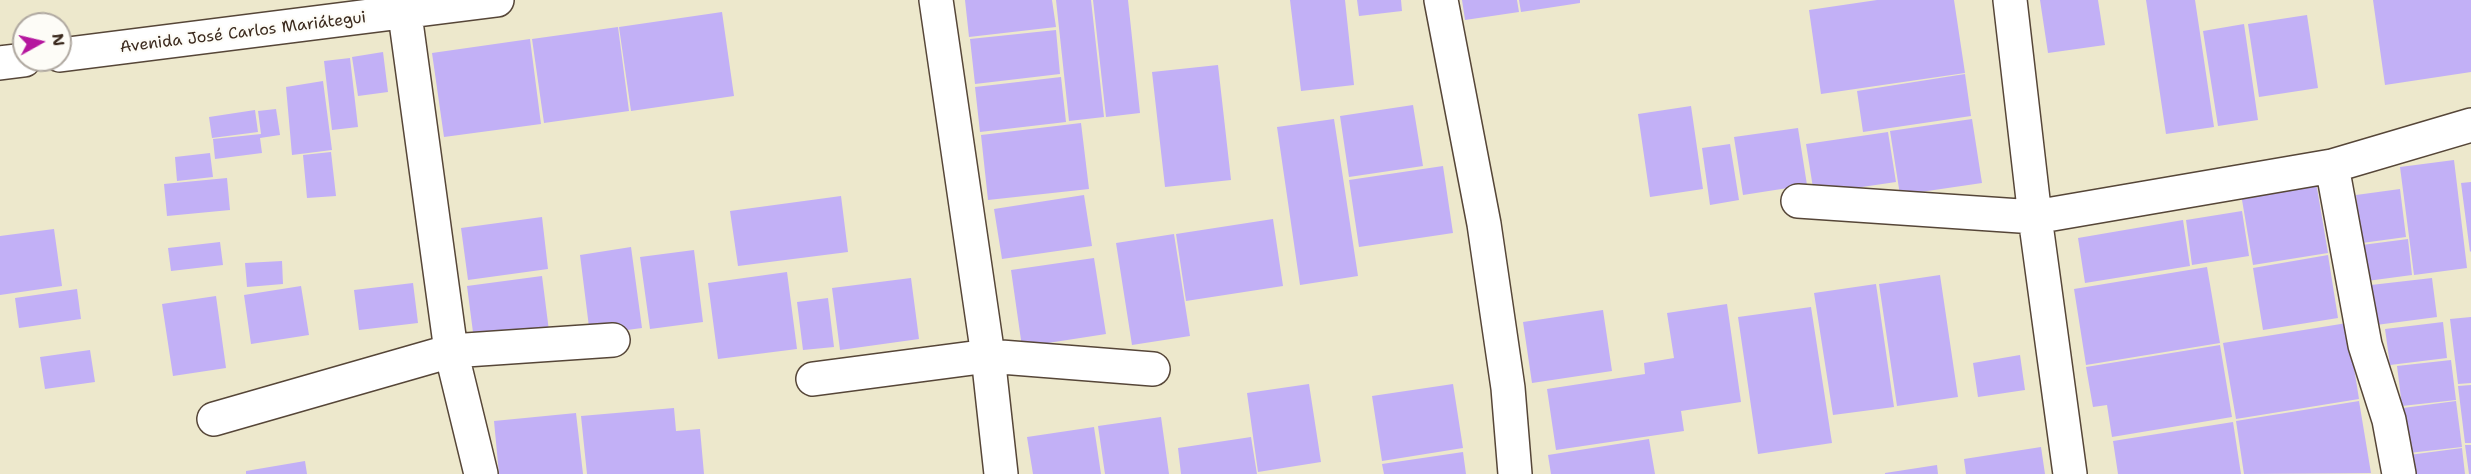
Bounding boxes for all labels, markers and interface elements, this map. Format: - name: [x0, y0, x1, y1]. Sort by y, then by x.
- street label: Avenida José Carlos Mariátegui: [119, 8, 367, 58]
- north arrow: [12, 12, 72, 72]
- text: N: [47, 32, 70, 47]

